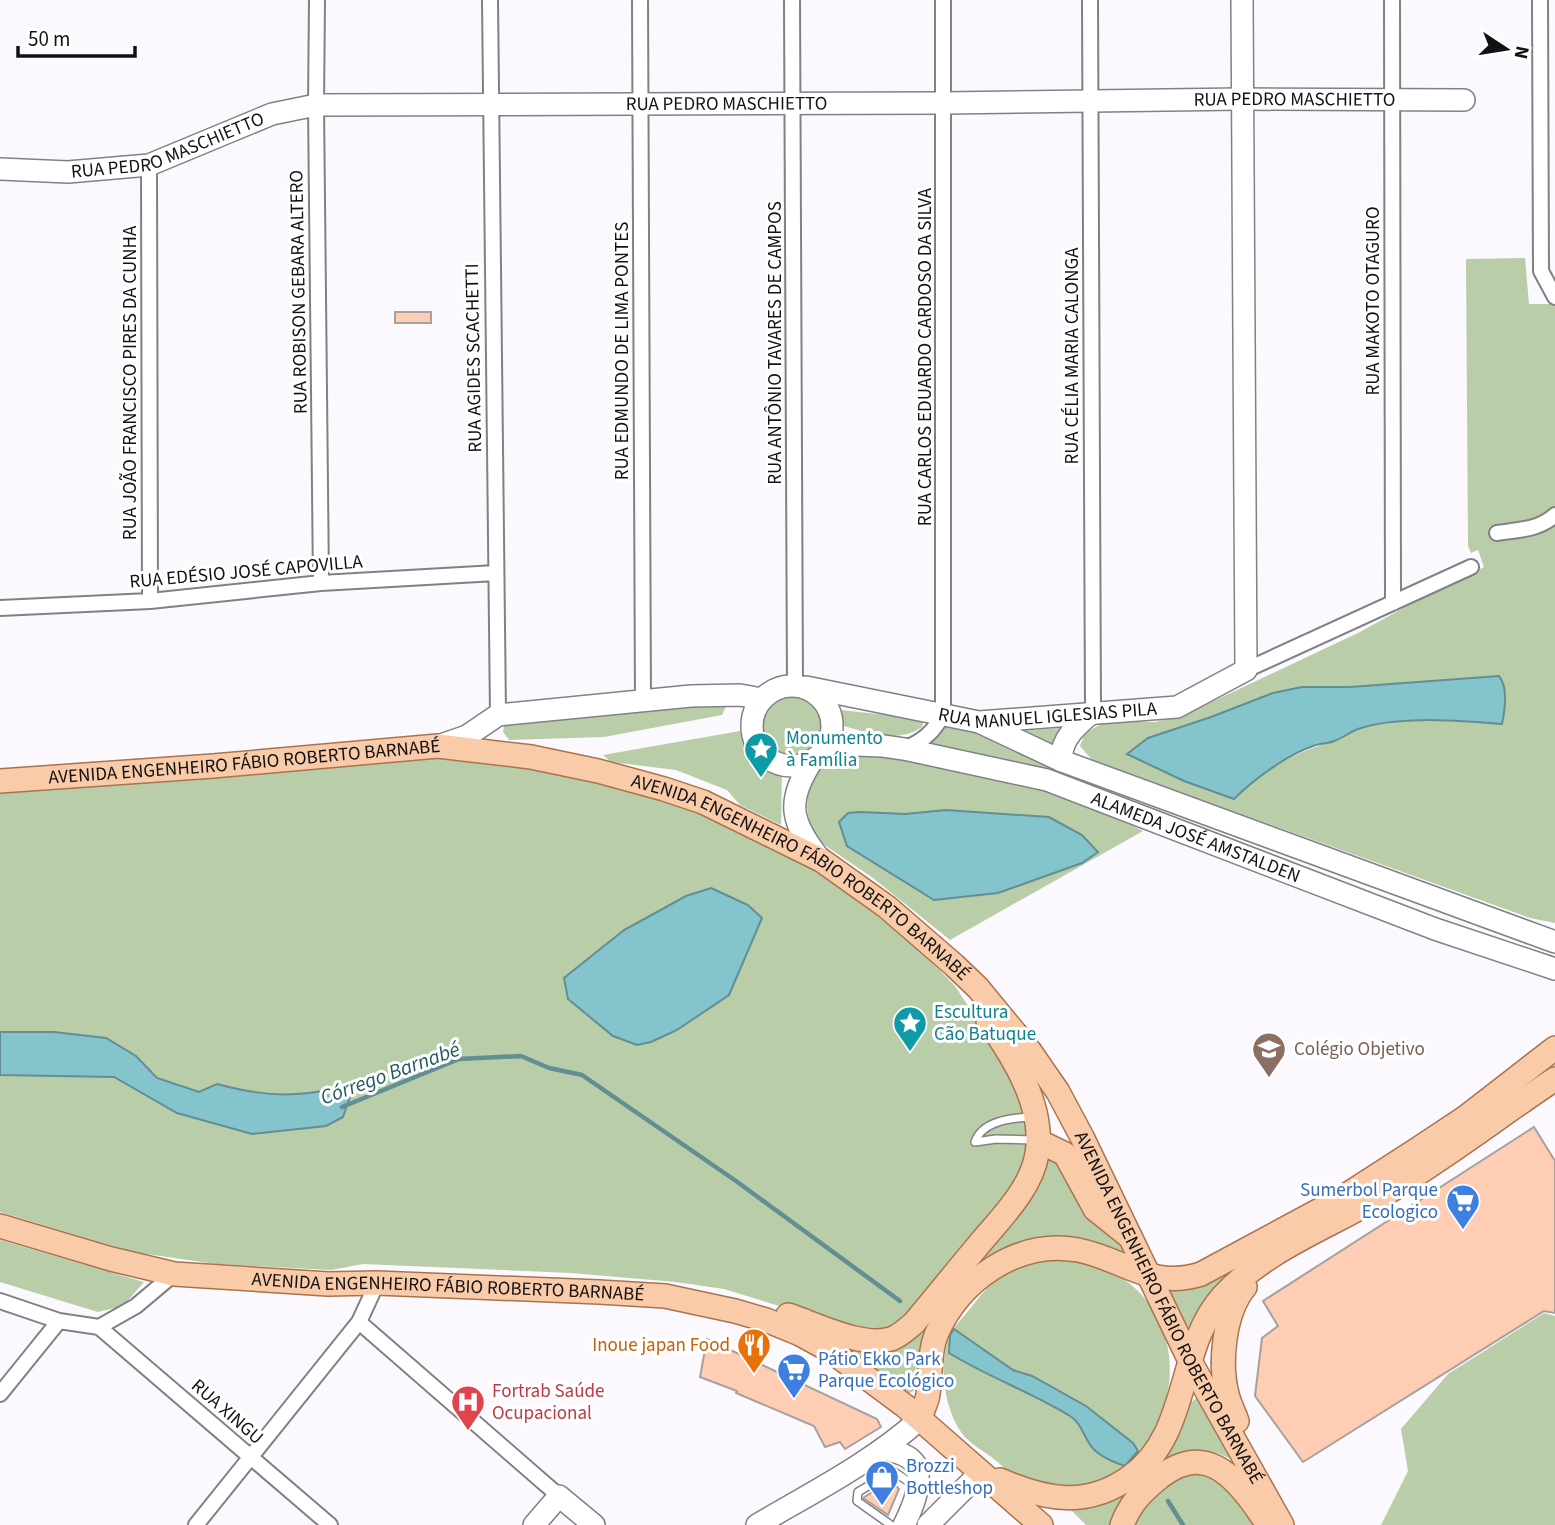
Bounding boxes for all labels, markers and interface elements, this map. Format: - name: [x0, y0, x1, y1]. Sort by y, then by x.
- scale bar: [18, 14, 135, 58]
- north arrow: [1471, 14, 1541, 84]
- text: 50 m: [28, 24, 70, 54]
- text: N: [1507, 43, 1536, 61]
- street label: RUA PEDRO MASCHIETTO: [1193, 85, 1395, 113]
- street label: RUA PEDRO MASCHIETTO: [626, 90, 827, 118]
- street label: RUA PEDRO MASCHIETTO: [70, 105, 268, 185]
- street label: RUA ROBISON GEBARA ALTERO: [283, 170, 315, 414]
- street label: RUA CARLOS EDUARDO CARDOSO DA SILVA: [912, 187, 939, 526]
- street label: RUA ANTÔNIO TAVARES DE CAMPOS: [762, 201, 789, 485]
- street label: RUA MAKOTO OTAGURO: [1360, 206, 1387, 396]
- street label: RUA EDMUNDO DE LIMA PONTES: [609, 222, 636, 480]
- street label: RUA JOÃO FRANCISCO PIRES DA CUNHA: [117, 225, 144, 540]
- street label: RUA CÉLIA MARIA CALONGA: [1059, 247, 1086, 464]
- street label: RUA AGIDES SCACHETTI: [459, 263, 489, 453]
- street label: RUA EDÉSIO JOSÉ CAPOVILLA: [128, 548, 364, 596]
- street label: RUA MANUEL IGLESIAS PILA: [936, 695, 1158, 736]
- place label: Monumento à Família: [786, 725, 883, 774]
- place icon: Monumento à Família: [742, 730, 780, 779]
- street label: AVENIDA ENGENHEIRO FÁBIO ROBERTO BARNABÉ: [47, 732, 441, 791]
- street label: AVENIDA ENGENHEIRO FÁBIO ROBERTO BARNABÉ: [628, 767, 976, 987]
- street label: ALAMEDA JOSÉ AMSTALDEN: [1087, 785, 1304, 890]
- place label: Escultura Cão Batuque: [934, 999, 1036, 1048]
- place icon: Escultura Cão Batuque: [891, 1004, 929, 1053]
- school or university icon: Colégio Objetivo: [1250, 1030, 1288, 1079]
- water label: Córrego Barnabé: [316, 1034, 465, 1112]
- place label: Colégio Objetivo: [1294, 1036, 1425, 1063]
- street label: AVENIDA ENGENHEIRO FÁBIO ROBERTO BARNABÉ: [1068, 1126, 1270, 1489]
- place label: Sumerbol Parque Ecologico: [1300, 1177, 1438, 1226]
- supermarket icon: Sumerbol Parque Ecologico: [1444, 1182, 1482, 1231]
- street label: AVENIDA ENGENHEIRO FÁBIO ROBERTO BARNABÉ: [251, 1266, 645, 1308]
- restaurant icon: Inoue japan Food: [735, 1326, 773, 1375]
- place label: Inoue japan Food: [592, 1332, 730, 1359]
- place label: Pátio Ekko Park Parque Ecológico: [818, 1346, 954, 1395]
- supermarket icon: Pátio Ekko Park Parque Ecológico: [775, 1351, 813, 1400]
- street label: RUA XINGU: [185, 1373, 269, 1451]
- place label: Fortrab Saúde Ocupacional: [492, 1378, 605, 1427]
- hospital icon: Fortrab Saúde Ocupacional: [449, 1383, 487, 1432]
- place label: Brozzi Bottleshop: [906, 1453, 993, 1502]
- shop icon: Brozzi Bottleshop: [863, 1458, 901, 1507]

